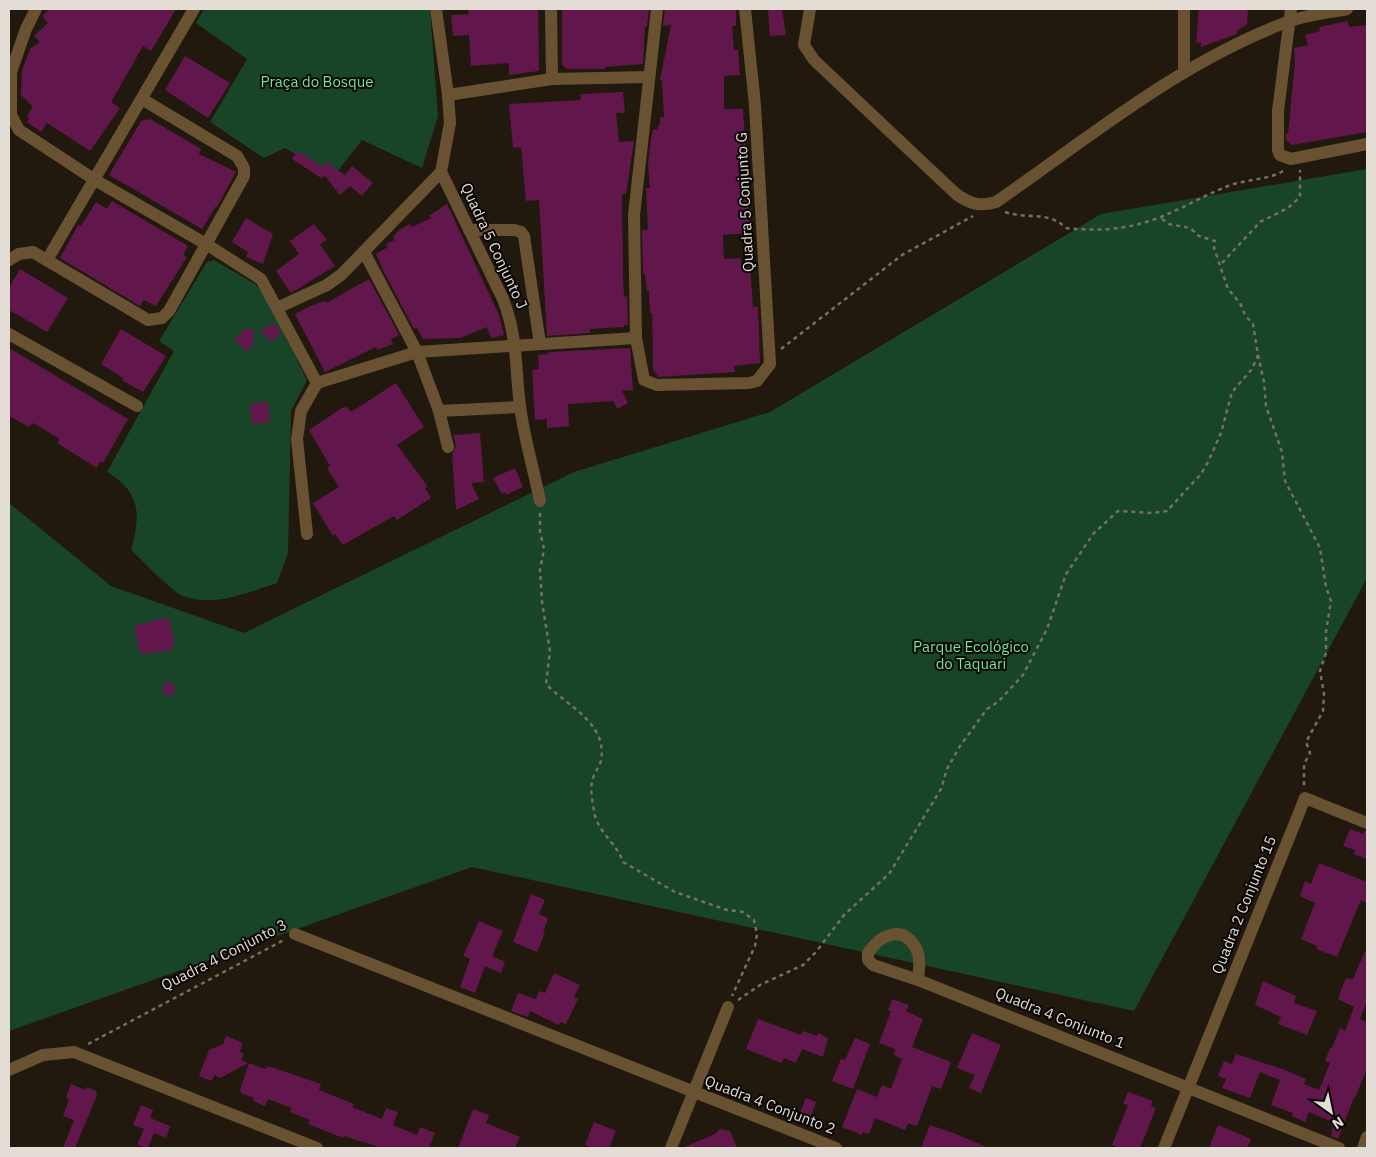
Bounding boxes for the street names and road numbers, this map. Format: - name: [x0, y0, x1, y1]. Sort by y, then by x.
- street label: Quadra 5 Conjunto G: [731, 132, 758, 272]
- street label: Quadra 5 Conjunto J: [457, 180, 532, 312]
- street label: Quadra 2 Conjunto 15: [1207, 833, 1280, 977]
- street label: Quadra 4 Conjunto 3: [158, 915, 290, 994]
- street label: Quadra 4 Conjunto 1: [992, 983, 1128, 1052]
- street label: Quadra 4 Conjunto 2: [702, 1071, 838, 1138]

